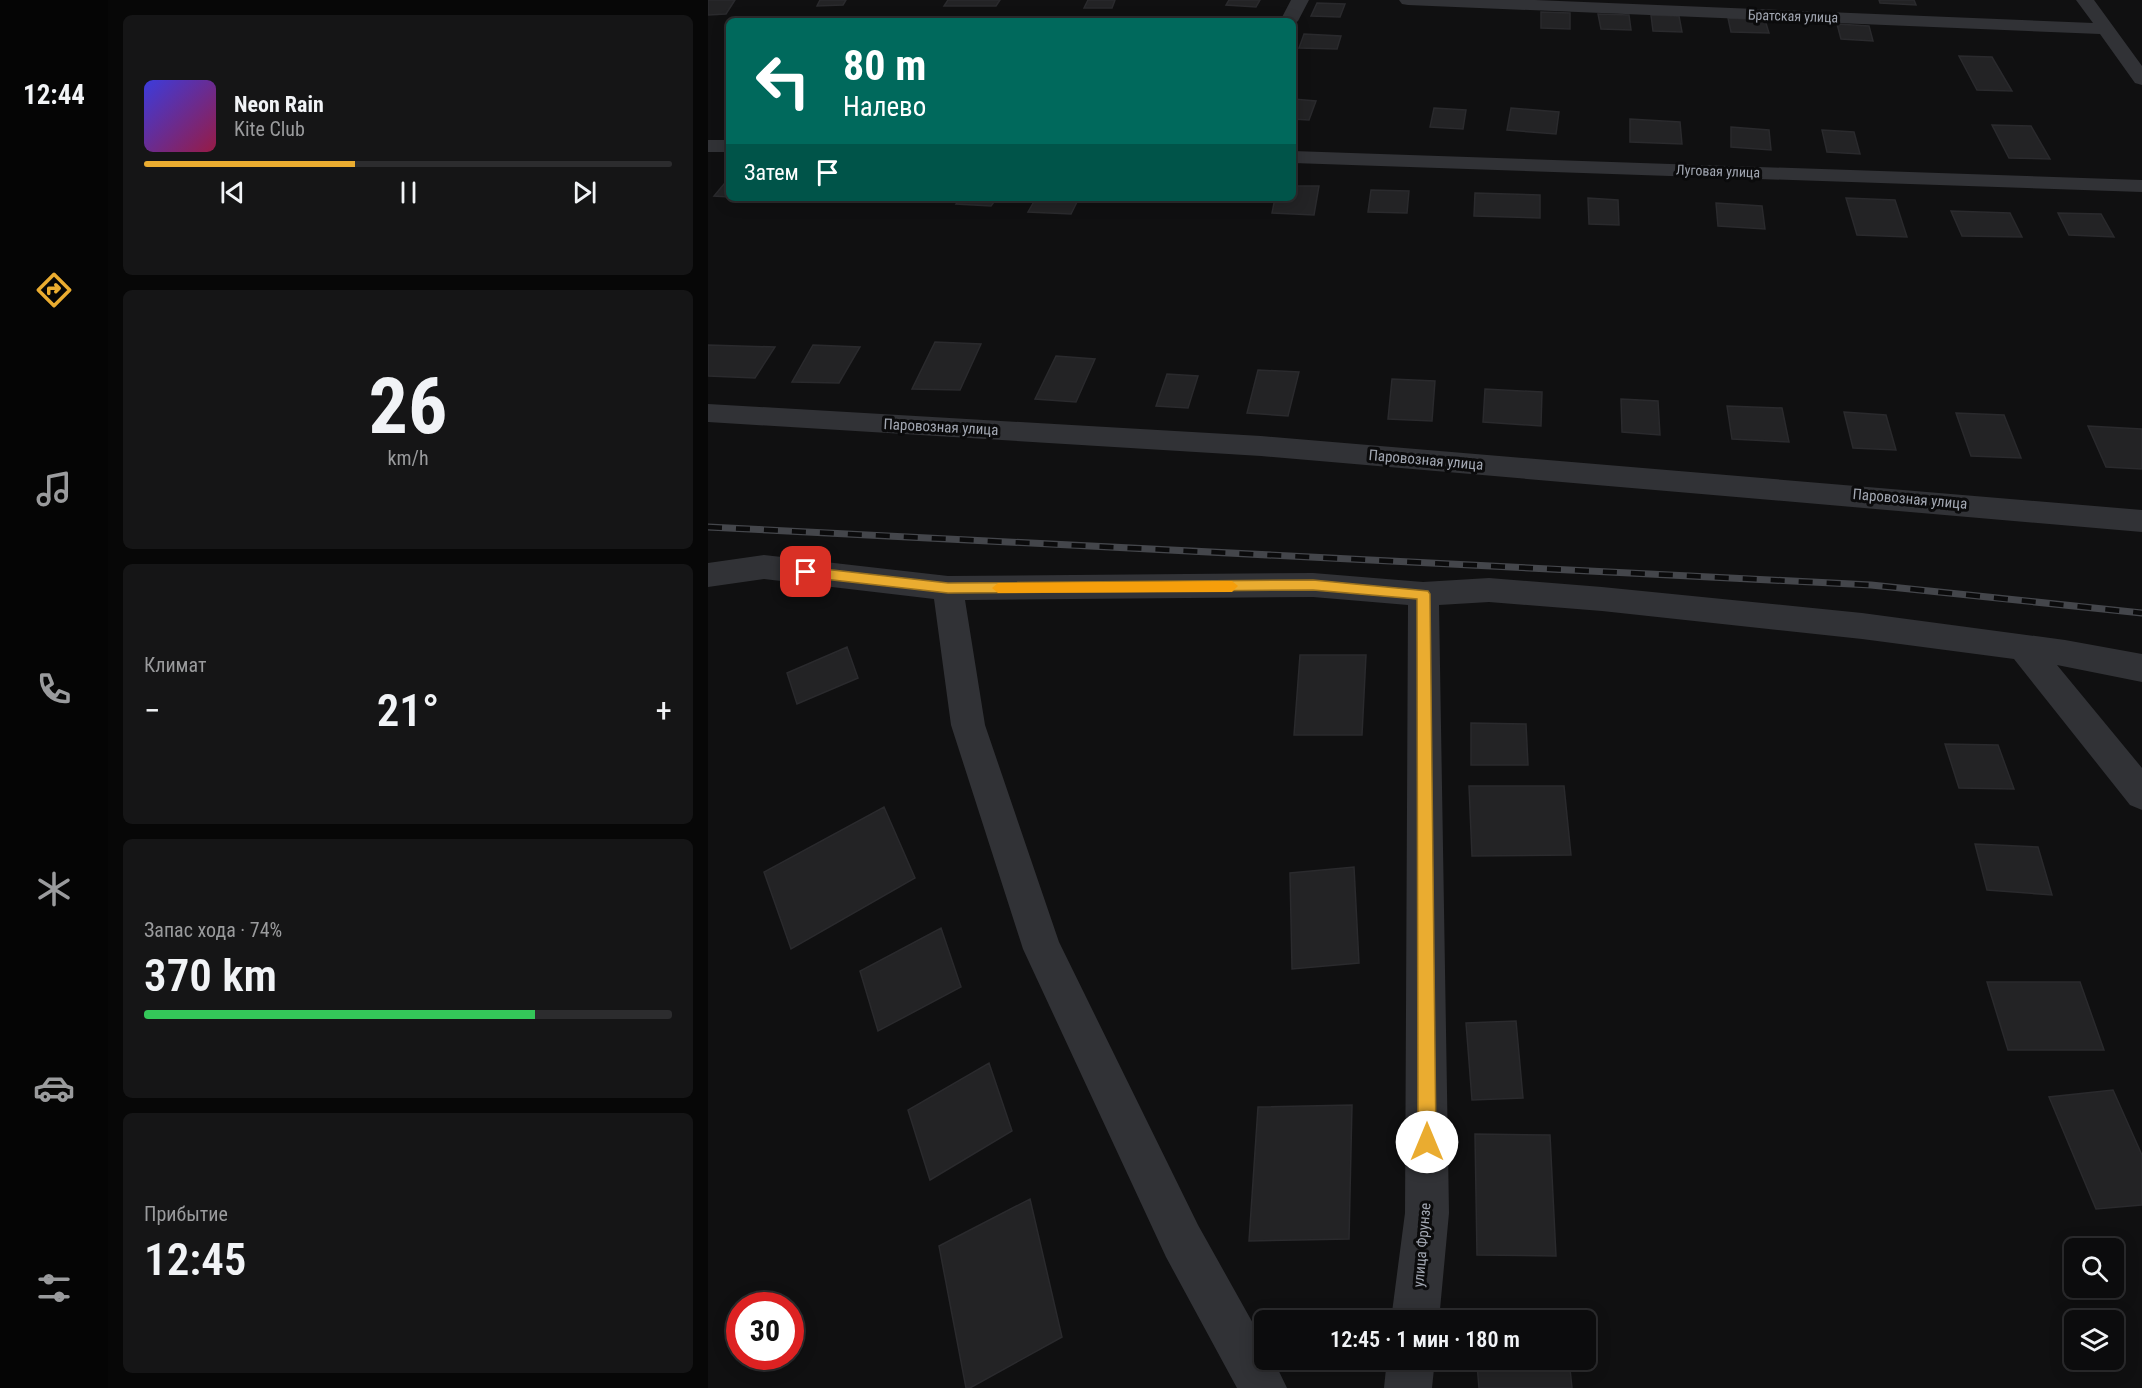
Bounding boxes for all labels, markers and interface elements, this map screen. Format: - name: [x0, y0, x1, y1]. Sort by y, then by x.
- street label: Братская улица: [1748, 6, 1838, 26]
- text: 80 m: [843, 41, 926, 90]
- icon: left: [744, 42, 822, 120]
- text: 12:44: [23, 79, 85, 111]
- text: Налево: [843, 91, 926, 123]
- text: Neon Rain: [234, 92, 324, 117]
- text: Kite Club: [234, 117, 305, 141]
- icon: arrive: [811, 156, 844, 189]
- text: Затем: [744, 160, 799, 185]
- street label: Луговая улица: [1676, 162, 1760, 180]
- icon: previous: [216, 176, 249, 209]
- icon: pause: [392, 176, 425, 209]
- icon: next: [568, 176, 601, 209]
- icon: directions: [33, 269, 75, 311]
- text: 26: [369, 361, 447, 452]
- street label: Паровозная улица: [883, 415, 999, 439]
- text: km/h: [387, 446, 429, 470]
- street label: Паровозная улица: [1368, 446, 1484, 474]
- icon: music: [33, 468, 75, 510]
- street label: Паровозная улица: [1852, 485, 1968, 513]
- pin: [780, 546, 831, 597]
- icon: arrive: [789, 555, 822, 588]
- text: Климат: [144, 653, 206, 677]
- icon: phone: [33, 668, 75, 710]
- text: 21°: [377, 684, 439, 737]
- text: −: [144, 691, 161, 730]
- text: +: [656, 691, 672, 730]
- icon: climate: [33, 868, 75, 910]
- text: Запас хода · 74%: [144, 918, 282, 942]
- text: 370 km: [144, 949, 277, 1002]
- icon: car: [33, 1067, 75, 1109]
- position arrow: [1395, 1110, 1459, 1174]
- text: Прибытие: [144, 1202, 228, 1226]
- street label: улица Фрунзе: [1409, 1202, 1435, 1288]
- text: 12:45: [144, 1233, 246, 1286]
- map controls: [2064, 1238, 2124, 1370]
- button: search: [2064, 1238, 2124, 1298]
- icon: filters: [33, 1267, 75, 1309]
- speed limit sign: 30: [726, 1292, 804, 1370]
- button: layers: [2064, 1310, 2124, 1370]
- text: 12:45 · 1 мин · 180 m: [1330, 1327, 1520, 1352]

